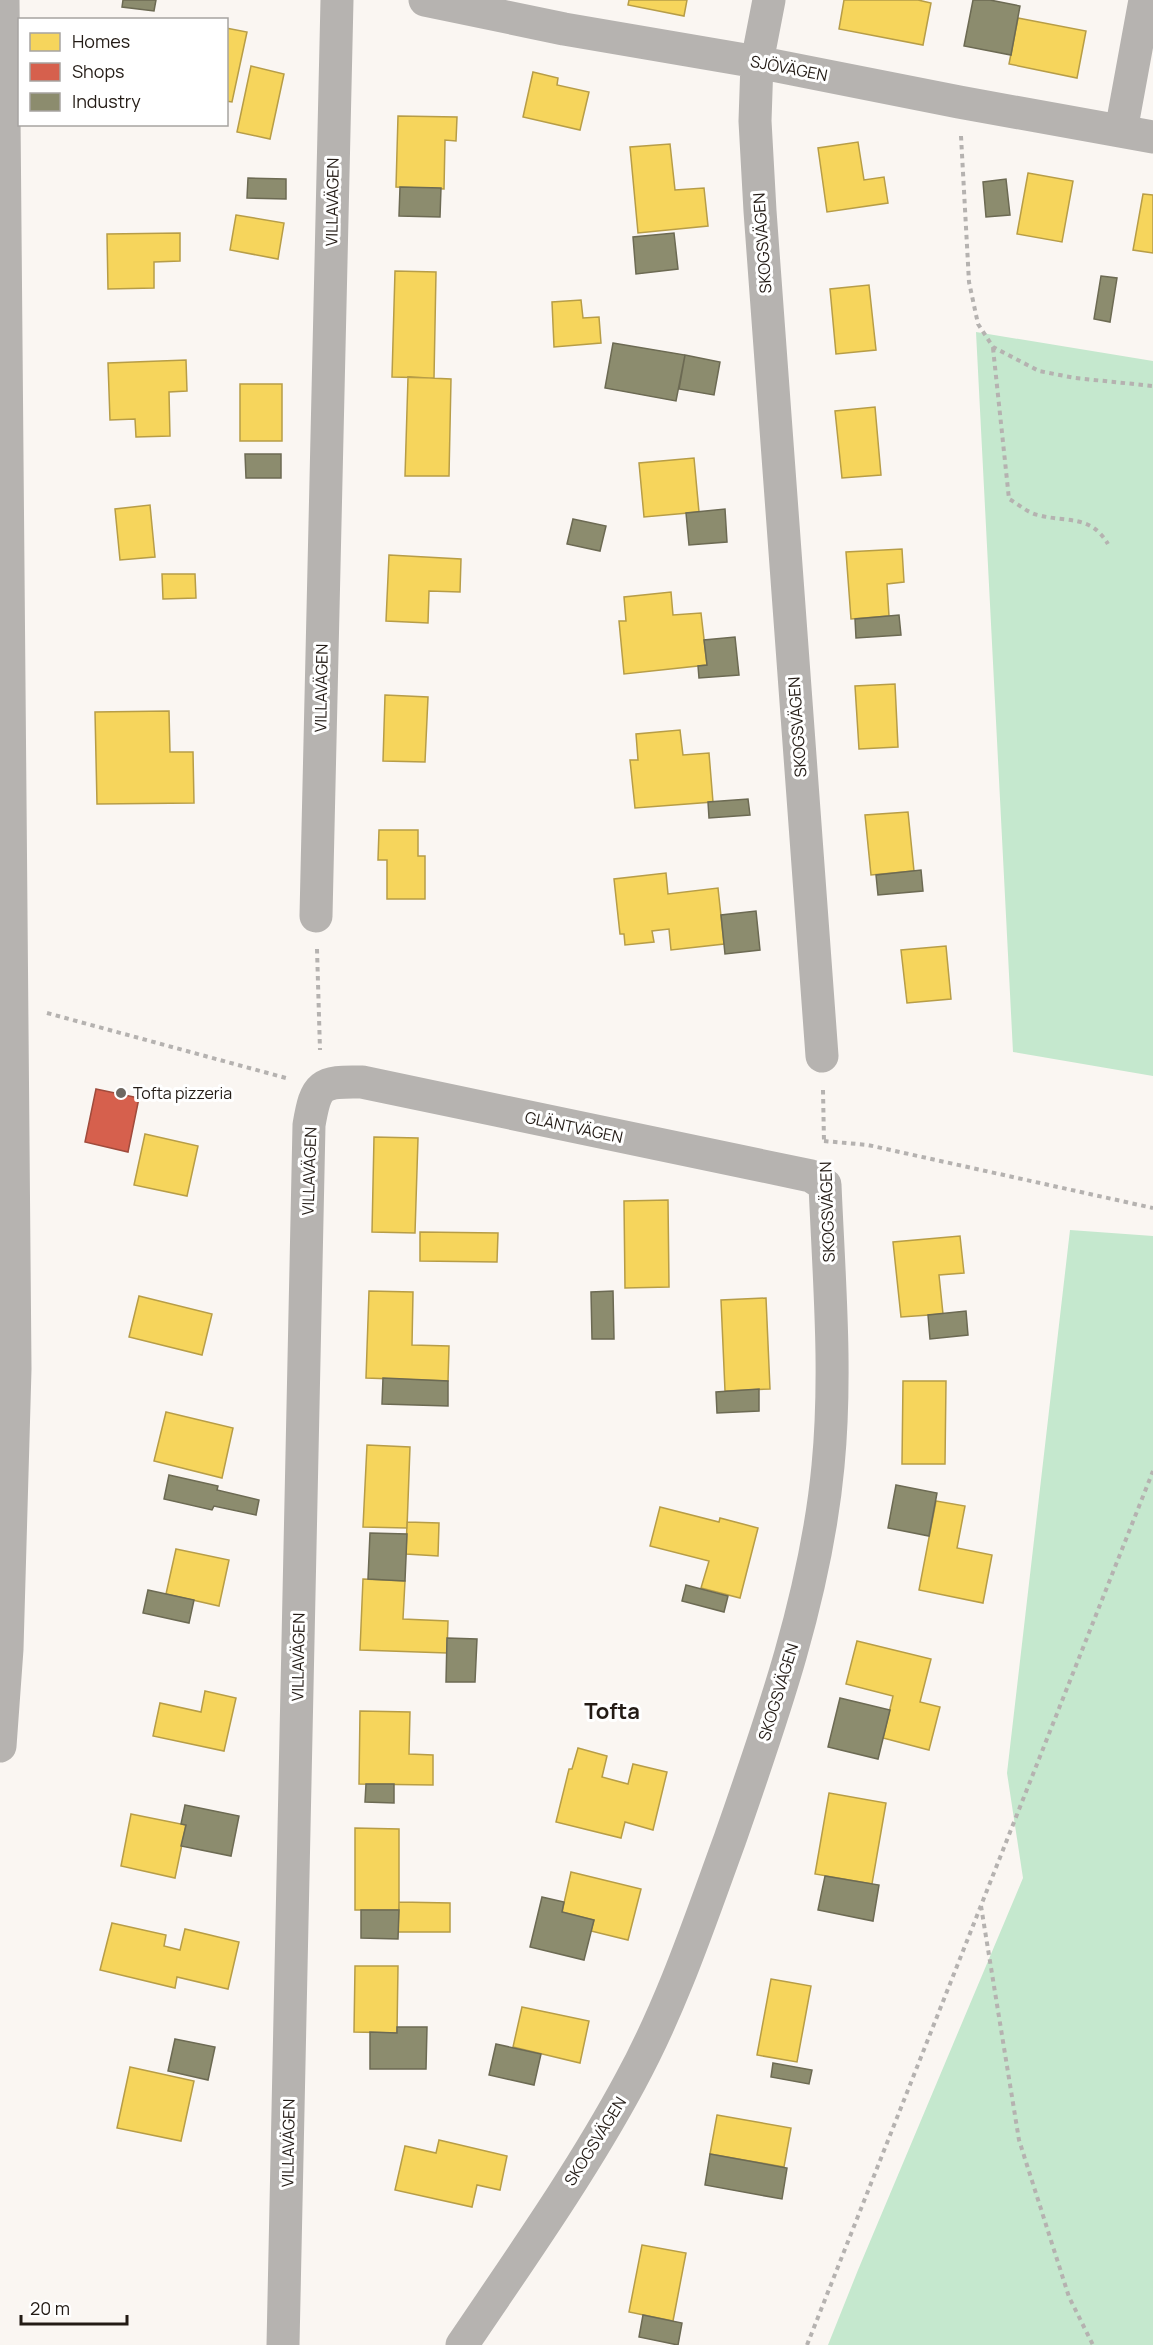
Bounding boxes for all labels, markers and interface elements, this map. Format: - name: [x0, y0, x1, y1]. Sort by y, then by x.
- legend: [18, 18, 228, 126]
- text: Homes: [72, 29, 130, 53]
- street label: SJÖVÄGEN: [749, 50, 829, 86]
- text: Shops: [72, 59, 124, 83]
- text: Industry: [72, 89, 141, 113]
- street label: VILLAVÄGEN: [320, 158, 344, 246]
- street label: SKOGSVÄGEN: [748, 192, 776, 294]
- street label: VILLAVÄGEN: [309, 644, 333, 732]
- street label: SKOGSVÄGEN: [783, 676, 811, 778]
- place label: Tofta pizzeria: [133, 1082, 232, 1104]
- marker: Tofta pizzeria: [114, 1086, 128, 1100]
- street label: GLÄNTVÄGEN: [523, 1106, 625, 1148]
- street label: VILLAVÄGEN: [296, 1126, 322, 1216]
- street label: SKOGSVÄGEN: [814, 1161, 840, 1263]
- street label: VILLAVÄGEN: [286, 1613, 310, 1701]
- street label: SKOGSVÄGEN: [753, 1641, 803, 1743]
- district label: Tofta: [584, 1696, 640, 1726]
- street label: SKOGSVÄGEN: [559, 2092, 631, 2190]
- street label: VILLAVÄGEN: [276, 2099, 300, 2187]
- scale bar: [21, 2288, 128, 2326]
- text: 20 m: [30, 2296, 70, 2320]

